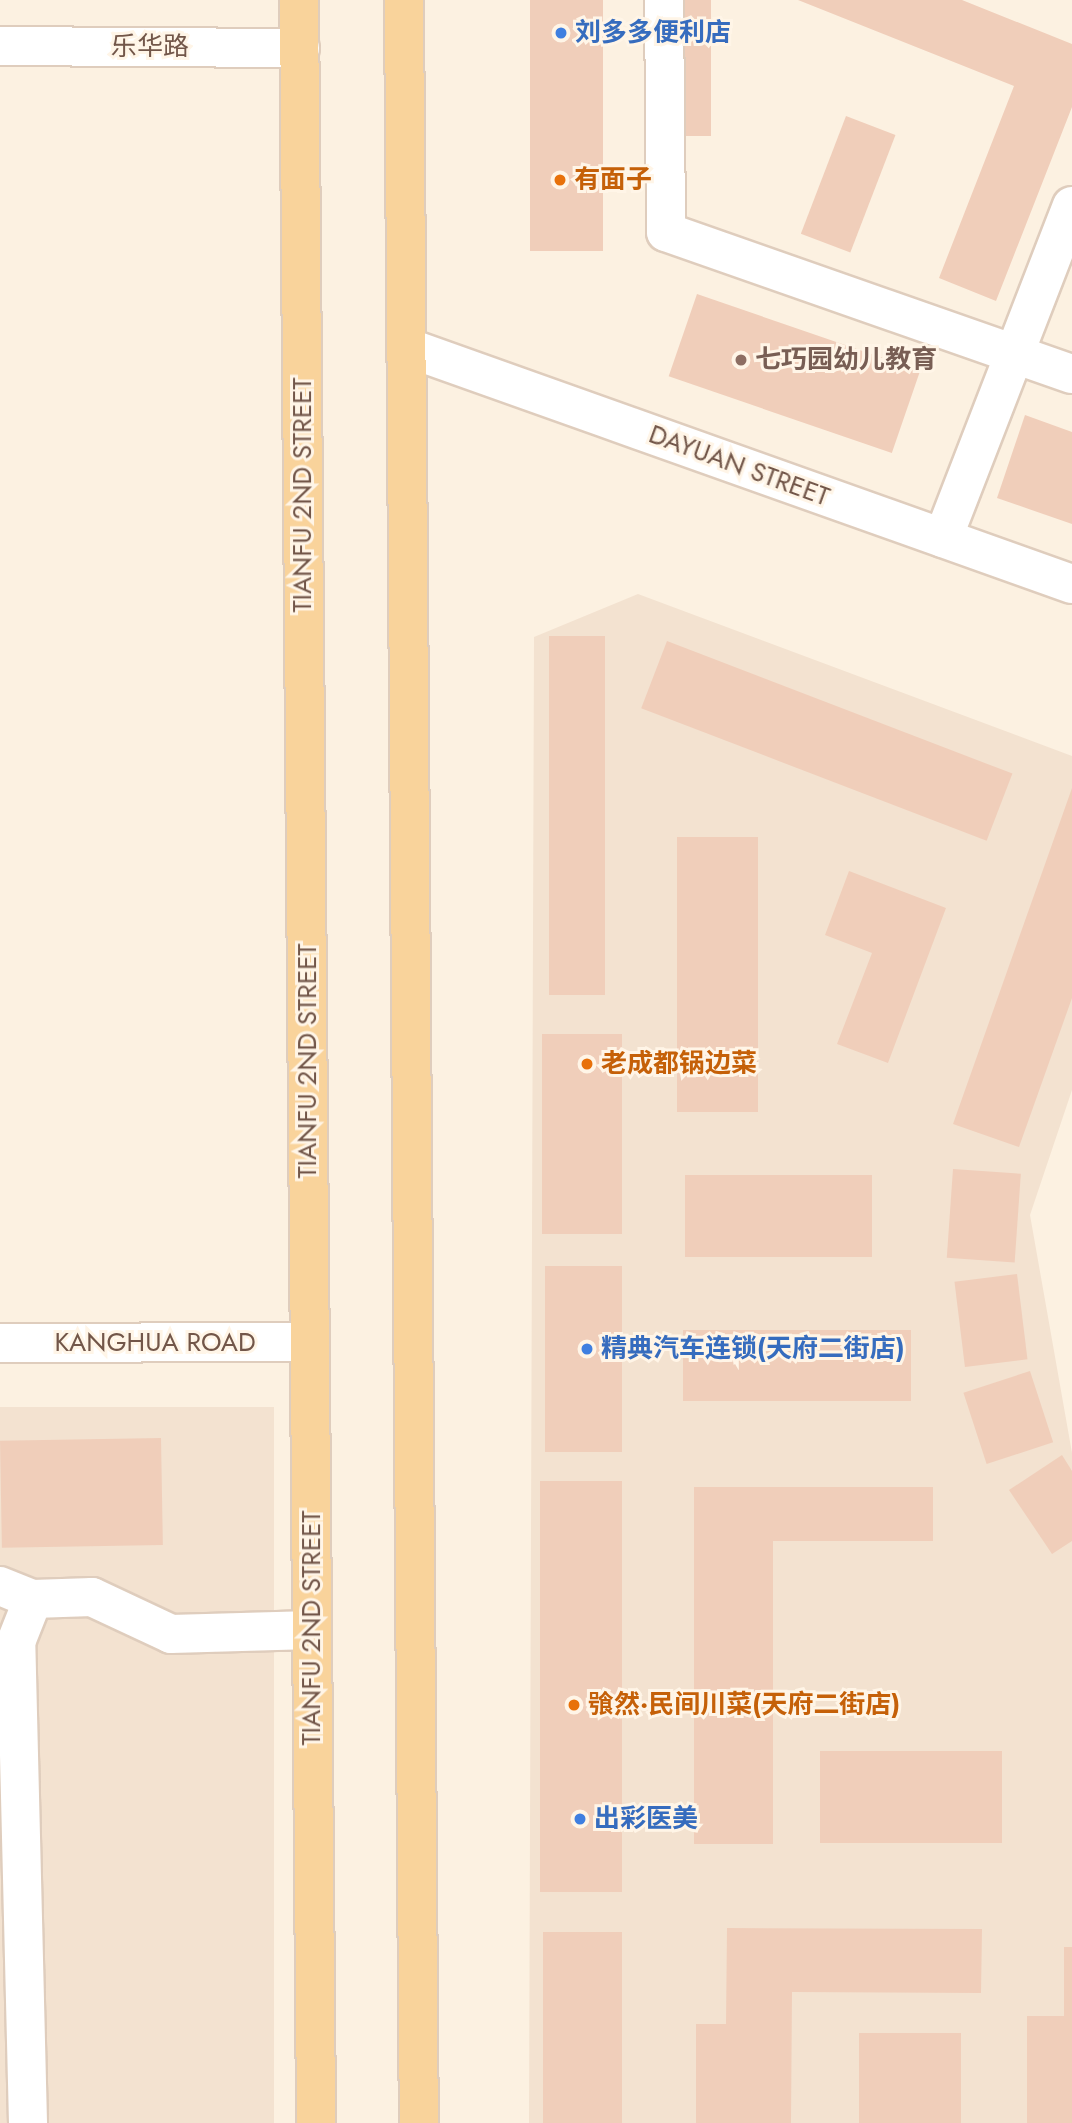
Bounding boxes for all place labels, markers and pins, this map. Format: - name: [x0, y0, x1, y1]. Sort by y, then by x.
- place label: 刘多多便利店: [575, 17, 731, 49]
- marker: 刘多多便利店: [553, 25, 569, 41]
- place label: 有面子: [574, 164, 652, 196]
- marker: 有面子: [552, 172, 568, 188]
- place label: 七巧园幼儿教育: [755, 344, 937, 376]
- marker: 七巧园幼儿教育: [733, 352, 749, 368]
- place label: 老成都锅边菜: [601, 1048, 757, 1080]
- marker: 老成都锅边菜: [579, 1056, 595, 1072]
- place label: 精典汽车连锁(天府二街店): [601, 1333, 905, 1365]
- marker: 精典汽车连锁(天府二街店): [579, 1341, 595, 1357]
- place label: 飸然·民间川菜(天府二街店): [588, 1689, 900, 1721]
- marker: 飸然·民间川菜(天府二街店): [566, 1697, 582, 1713]
- place label: 出彩医美: [594, 1803, 698, 1835]
- marker: 出彩医美: [572, 1811, 588, 1827]

